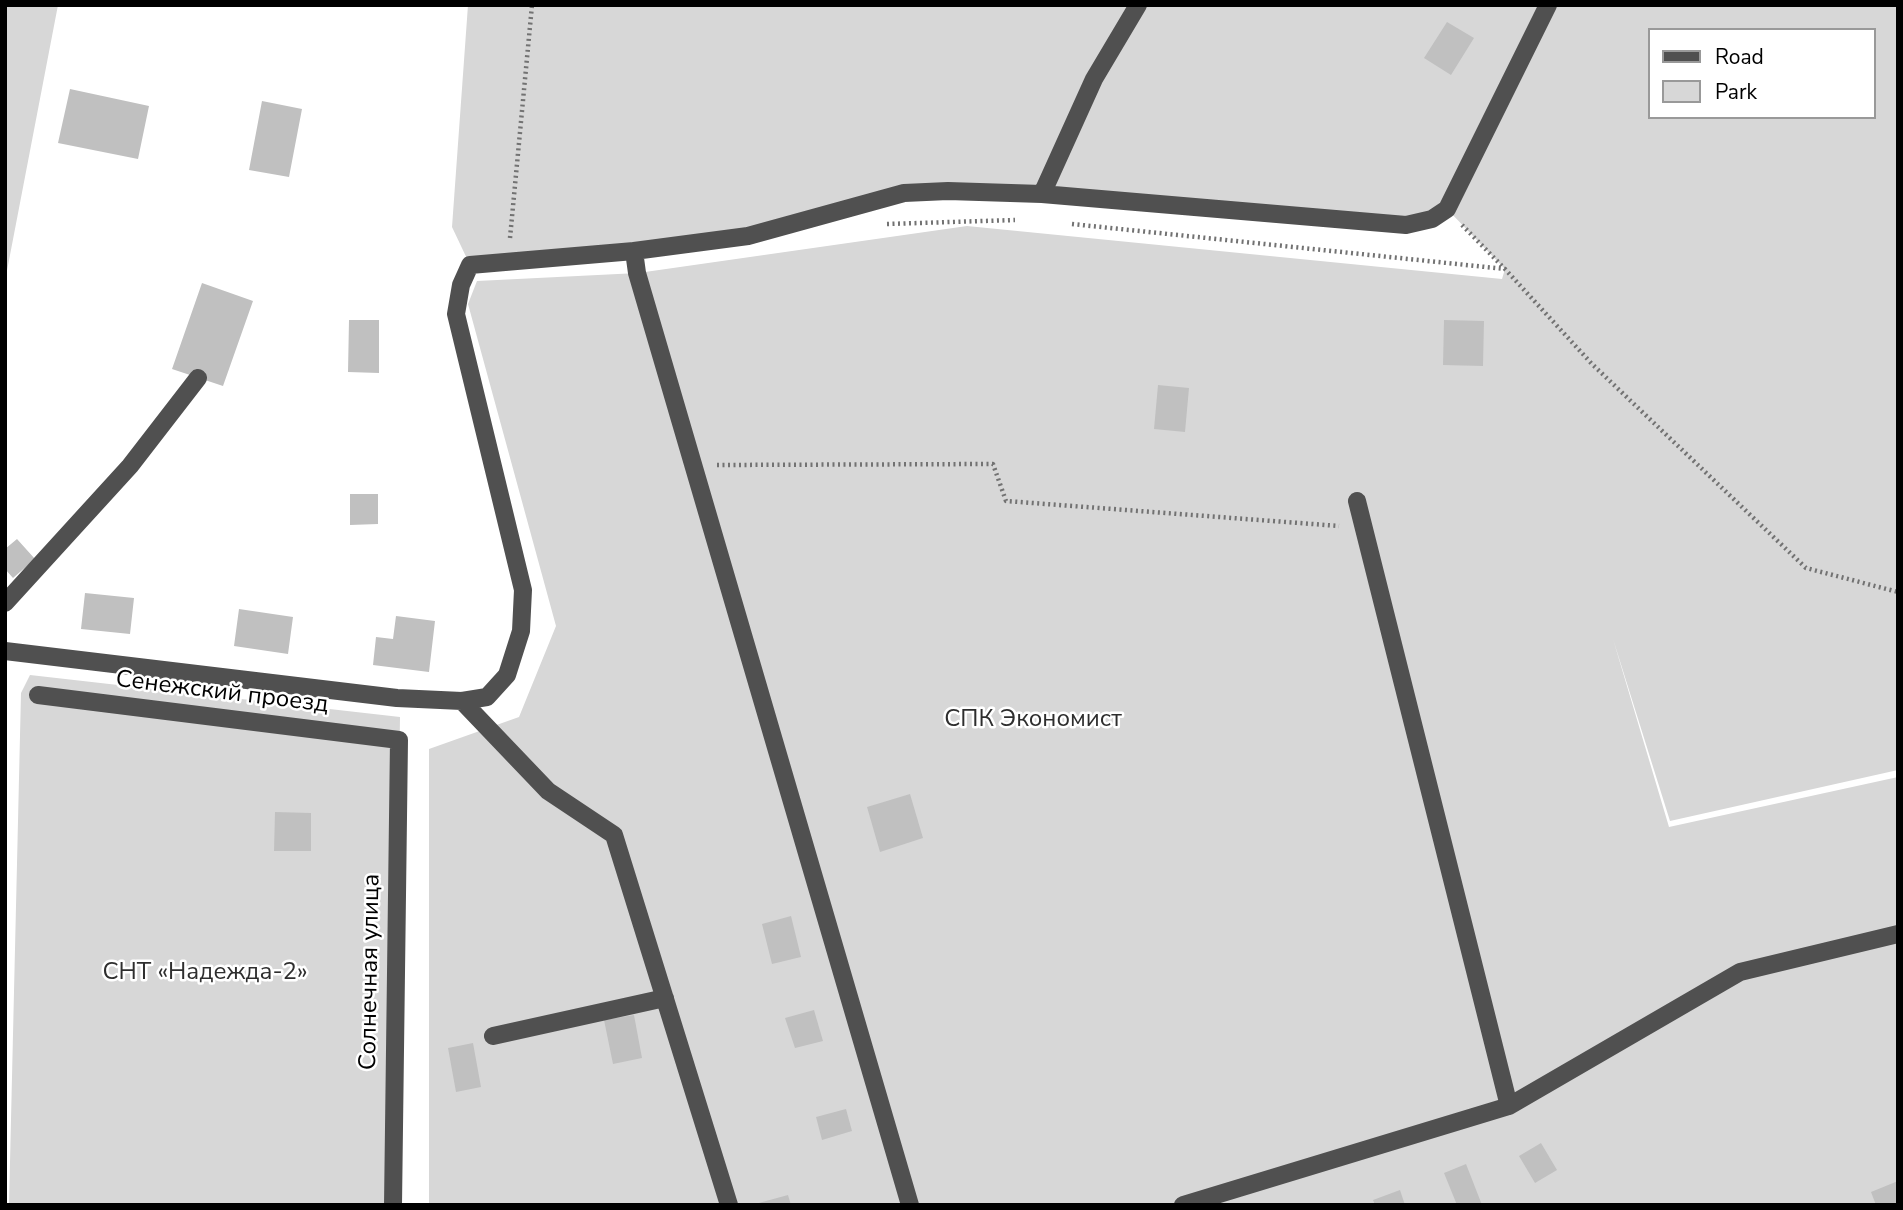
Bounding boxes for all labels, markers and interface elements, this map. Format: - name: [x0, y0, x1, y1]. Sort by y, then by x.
- legend: [1647, 28, 1875, 119]
- text: Road: [1715, 43, 1764, 71]
- text: Park: [1715, 78, 1757, 106]
- street label: Сенежский проезд: [114, 666, 330, 720]
- park label: СПК Экономист: [944, 706, 1122, 734]
- street label: Солнечная улица: [355, 874, 387, 1070]
- park label: СНТ «Надежда-2»: [102, 959, 308, 987]

